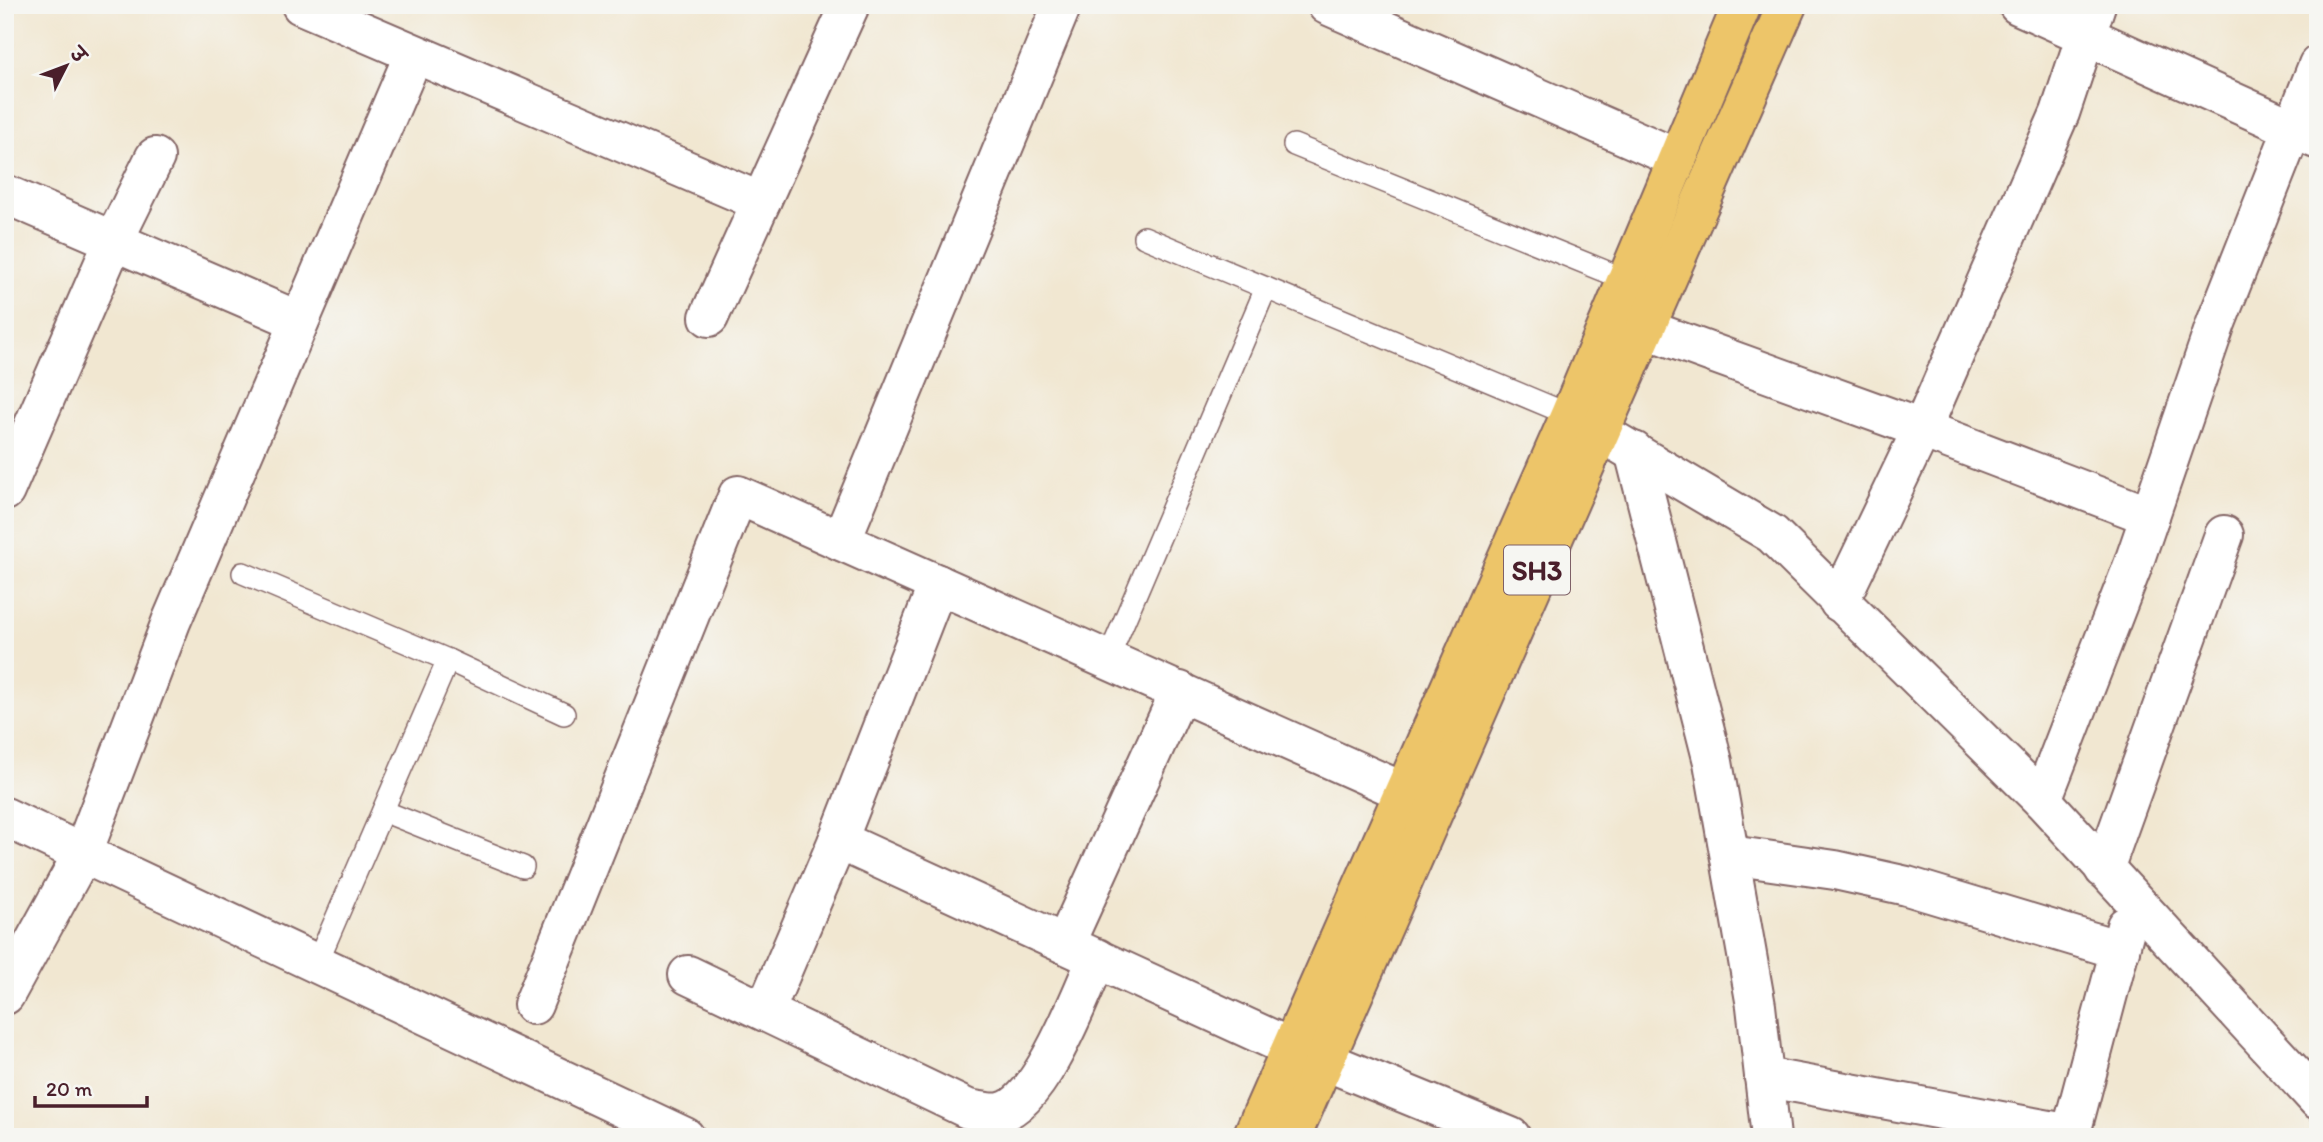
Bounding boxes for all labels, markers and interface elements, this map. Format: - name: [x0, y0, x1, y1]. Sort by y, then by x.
- north arrow: [32, 32, 102, 102]
- text: उ: [64, 41, 93, 69]
- road number: SH3: [1504, 546, 1570, 594]
- scale bar: [35, 1065, 147, 1109]
- text: 20 m: [46, 1076, 93, 1101]

